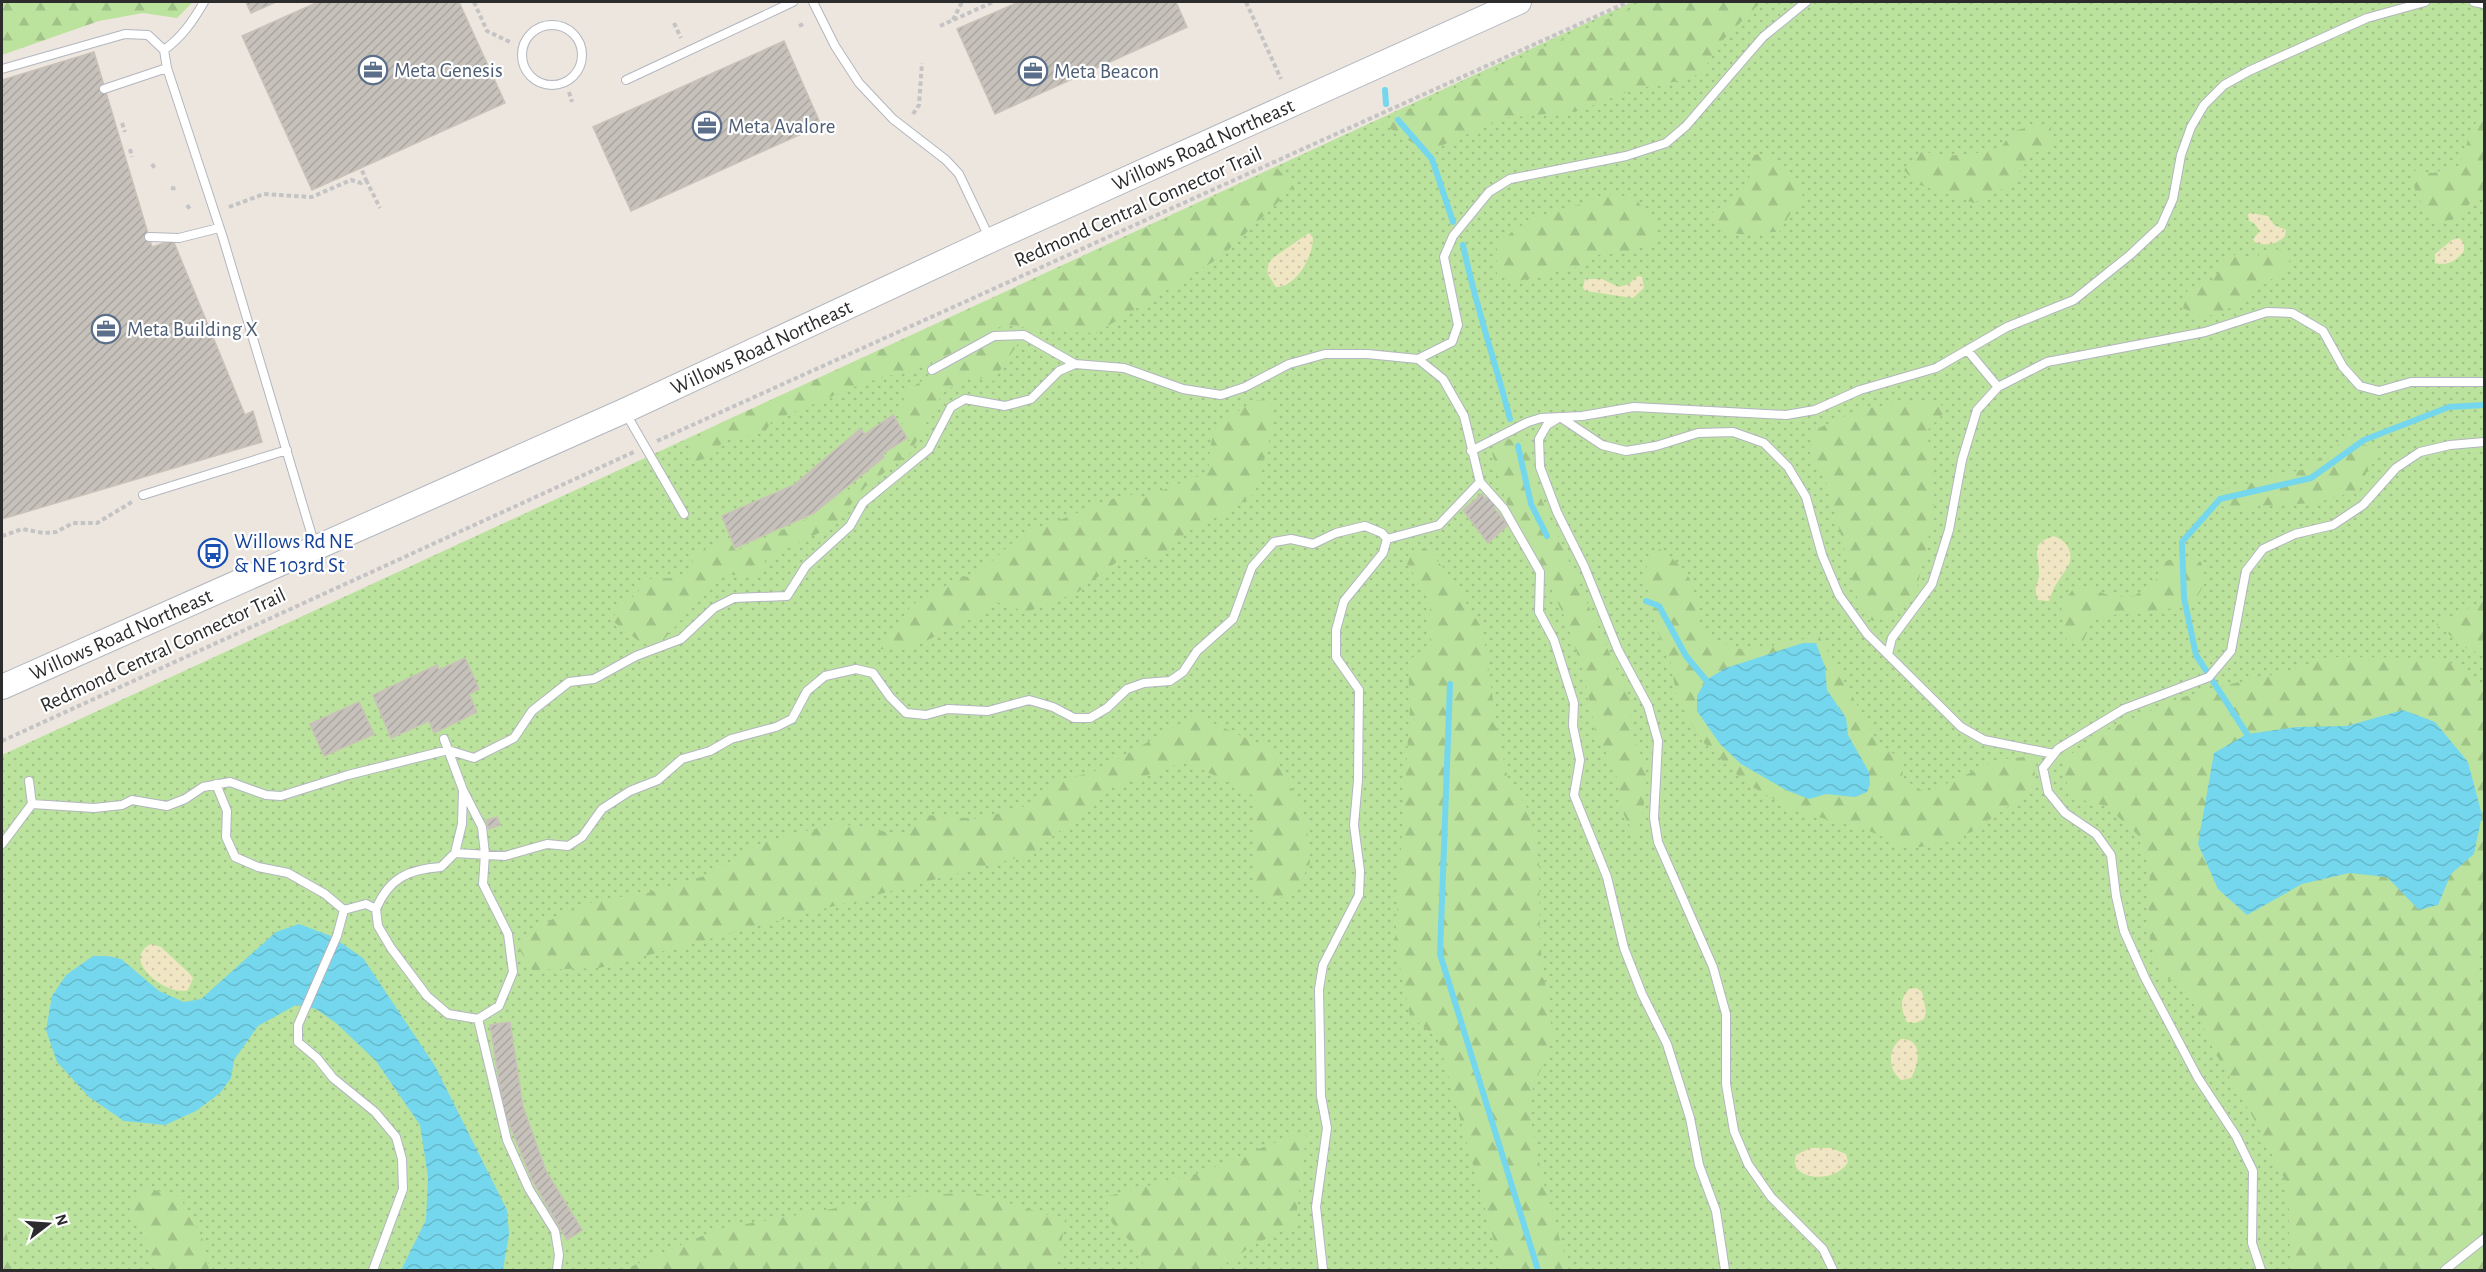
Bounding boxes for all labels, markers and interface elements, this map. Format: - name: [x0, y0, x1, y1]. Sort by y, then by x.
- office icon: Meta Genesis: [357, 54, 389, 86]
- office icon: Meta Beacon: [1017, 55, 1049, 87]
- place label: Meta Genesis: [394, 60, 503, 81]
- place label: Meta Beacon: [1054, 61, 1159, 82]
- street label: Willows Road Northeast: [1109, 94, 1298, 195]
- office icon: Meta Avalore: [691, 110, 723, 142]
- place label: Meta Avalore: [728, 116, 835, 137]
- street label: Redmond Central Connector Trail: [1011, 143, 1265, 271]
- street label: Willows Road Northeast: [667, 296, 855, 398]
- office icon: Meta Building X: [90, 313, 122, 345]
- place label: Meta Building X: [127, 319, 258, 340]
- place label: Willows Rd NE & NE 103rd St: [234, 531, 353, 576]
- bus stop icon: Willows Rd NE & NE 103rd St: [197, 537, 229, 569]
- street label: Redmond Central Connector Trail: [37, 584, 289, 716]
- street label: Willows Road Northeast: [26, 585, 216, 684]
- north arrow: [18, 1194, 78, 1254]
- text: N: [52, 1212, 71, 1228]

